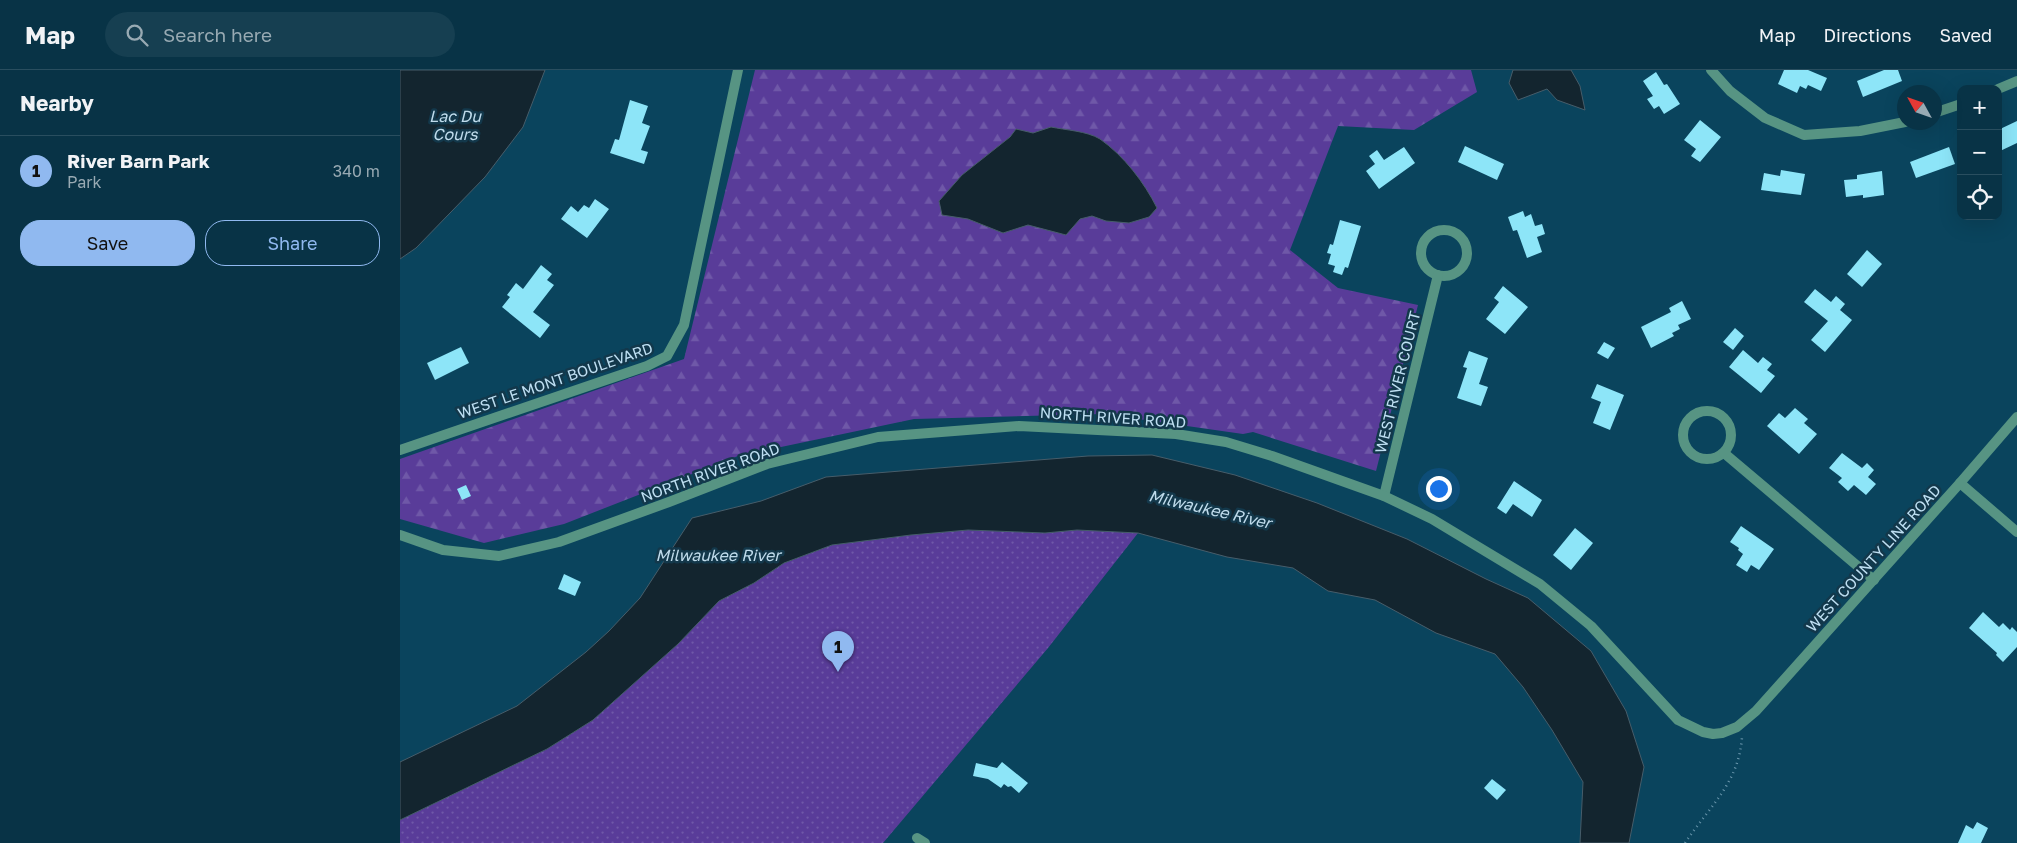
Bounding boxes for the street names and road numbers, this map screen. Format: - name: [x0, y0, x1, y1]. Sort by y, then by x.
- street label: WEST RIVER COURT: [1371, 309, 1423, 455]
- street label: WEST LE MONT BOULEVARD: [455, 338, 655, 422]
- street label: NORTH RIVER ROAD: [1039, 403, 1187, 431]
- street label: NORTH RIVER ROAD: [638, 438, 782, 506]
- street label: WEST COUNTY LINE ROAD: [1802, 481, 1944, 635]

